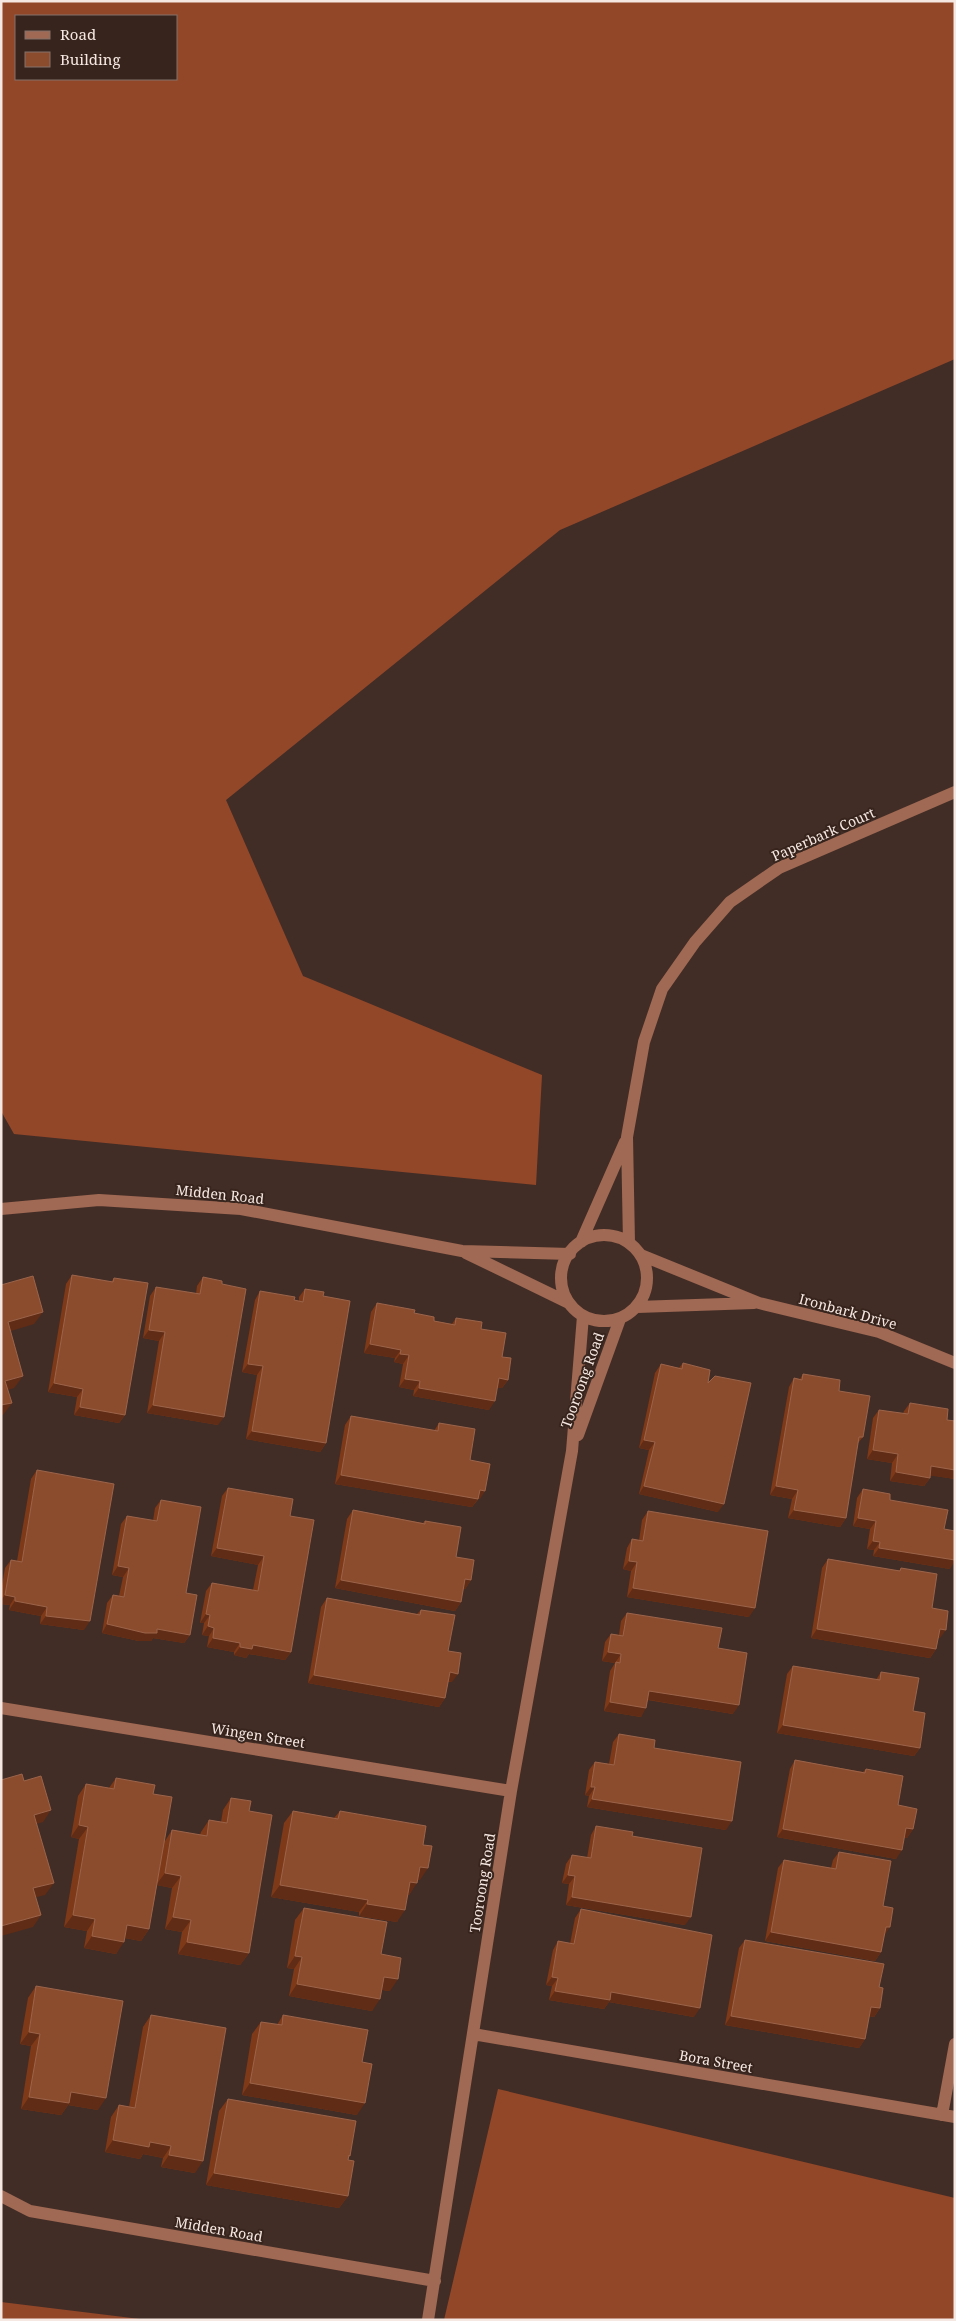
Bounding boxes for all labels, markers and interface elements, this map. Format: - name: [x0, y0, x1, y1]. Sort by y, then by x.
- legend: [15, 15, 178, 80]
- text: Road: [60, 24, 96, 44]
- text: Building: [60, 49, 121, 69]
- street label: Paperbark Court: [768, 803, 878, 865]
- street label: Midden Road: [175, 1180, 265, 1208]
- street label: Ironbark Drive: [797, 1289, 899, 1333]
- street label: Tooroong Road: [556, 1329, 608, 1431]
- street label: Wingen Street: [210, 1718, 306, 1752]
- street label: Tooroong Road: [465, 1831, 499, 1934]
- street label: Bora Street: [678, 2045, 754, 2077]
- street label: Midden Road: [174, 2212, 265, 2246]

